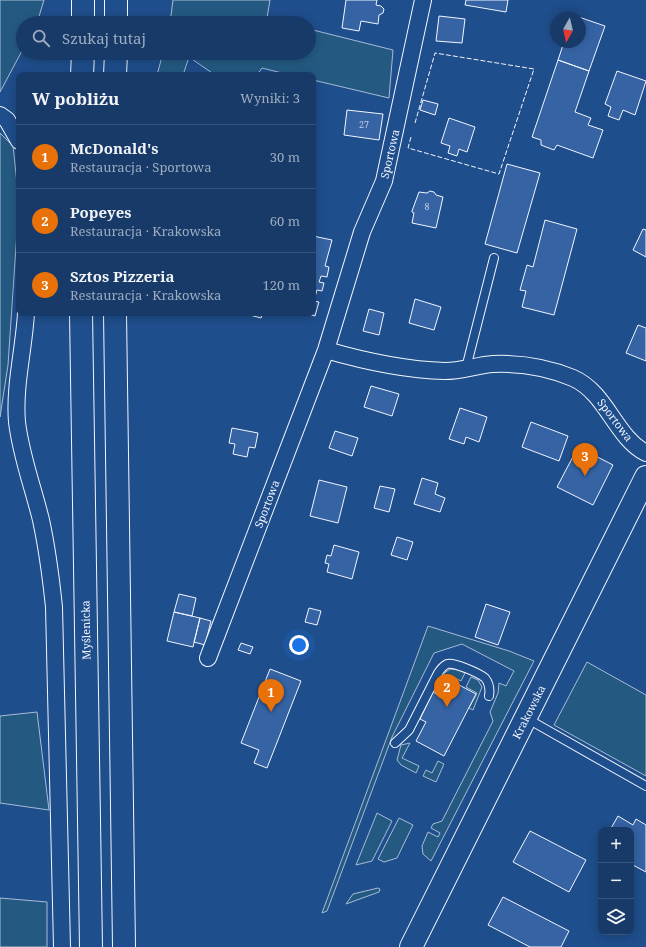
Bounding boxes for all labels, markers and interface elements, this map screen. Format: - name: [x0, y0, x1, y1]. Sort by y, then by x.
- north arrow: [550, 12, 586, 48]
- search box: [16, 16, 316, 60]
- icon: search: [30, 27, 52, 49]
- text: Szukaj tutaj: [62, 28, 146, 48]
- text: W pobliżu: [32, 87, 119, 110]
- text: Wyniki: 3: [240, 89, 300, 107]
- house number: 27: [359, 118, 369, 131]
- street label: Sportowa: [377, 128, 402, 180]
- text: McDonald's: [70, 138, 159, 158]
- text: 1: [41, 148, 49, 166]
- text: 30 m: [270, 148, 300, 166]
- text: Restauracja · Sportowa: [70, 158, 212, 176]
- house number: 8: [424, 200, 430, 213]
- text: Popeyes: [70, 202, 132, 222]
- text: 2: [41, 212, 49, 230]
- text: 60 m: [270, 212, 300, 230]
- text: Restauracja · Krakowska: [70, 222, 221, 240]
- text: Sztos Pizzeria: [70, 266, 174, 286]
- text: 3: [41, 276, 49, 294]
- text: 120 m: [263, 276, 300, 294]
- text: Restauracja · Krakowska: [70, 286, 221, 304]
- street label: Sportowa: [594, 395, 636, 444]
- pin: 3: [572, 443, 598, 476]
- street label: Sportowa: [251, 478, 283, 530]
- street label: Myślenicka: [77, 600, 94, 660]
- your location: [289, 635, 309, 655]
- pin: 2: [434, 674, 460, 707]
- pin: 1: [258, 679, 284, 712]
- street label: Krakowska: [509, 682, 549, 741]
- map controls: [598, 827, 634, 935]
- button: +: [598, 827, 634, 863]
- button: −: [598, 863, 634, 899]
- button: layers: [598, 899, 634, 935]

